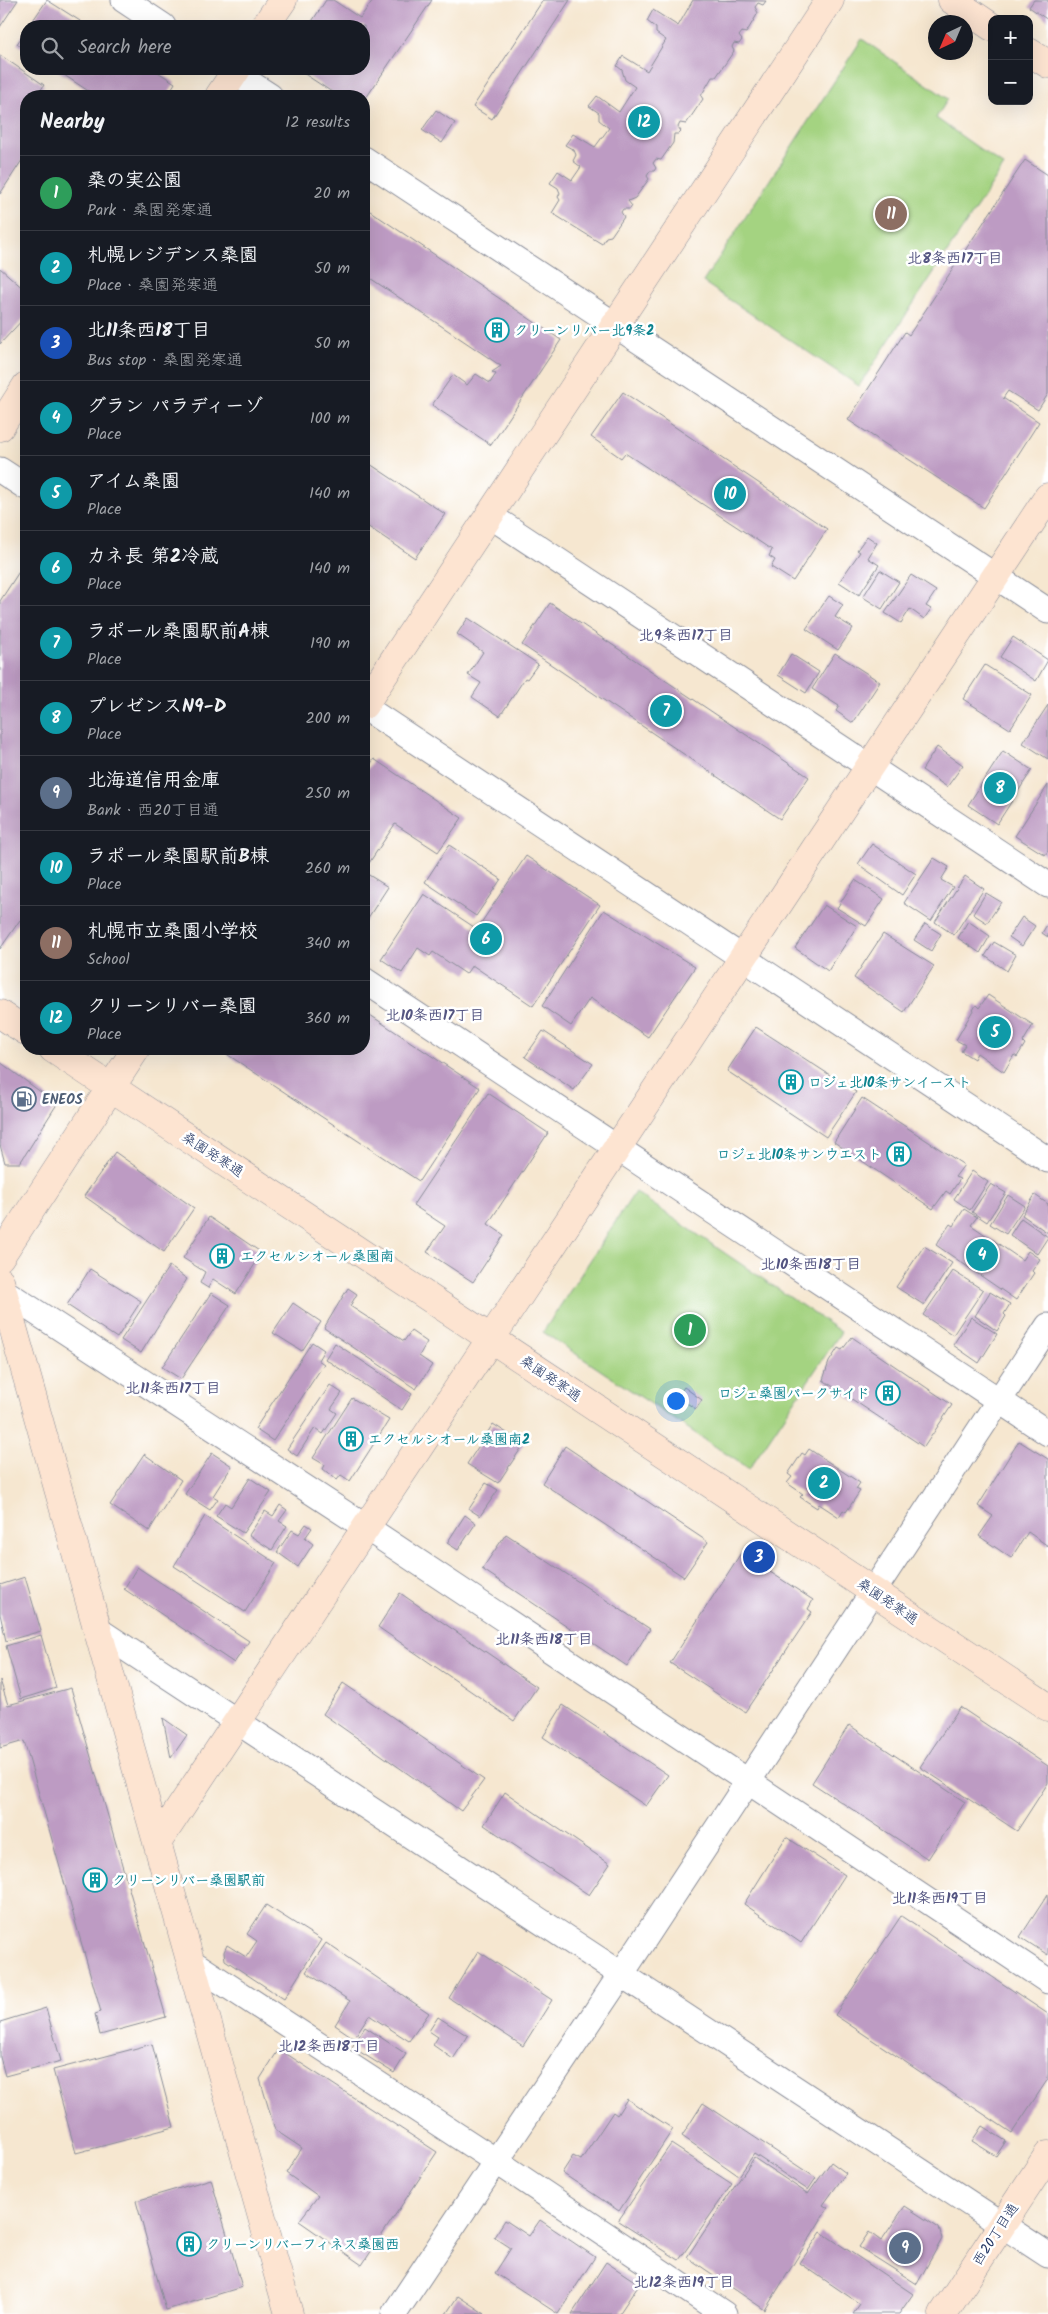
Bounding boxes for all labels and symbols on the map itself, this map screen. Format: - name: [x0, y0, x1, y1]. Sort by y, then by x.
- north arrow: [928, 15, 973, 60]
- pin: 12: [628, 103, 660, 141]
- pin: 11: [875, 195, 907, 233]
- district label: 北8条西17丁目: [907, 247, 1003, 271]
- building icon: クリーンリバー北9条2: [484, 317, 510, 343]
- place label: クリーンリバー北9条2: [514, 320, 654, 342]
- pin: 10: [714, 475, 746, 513]
- district label: 北9条西17丁目: [639, 624, 733, 648]
- pin: 7: [650, 692, 682, 730]
- pin: 8: [984, 769, 1016, 807]
- pin: 6: [470, 920, 502, 958]
- district label: 北10条西17丁目: [386, 1004, 484, 1028]
- pin: 5: [979, 1013, 1011, 1051]
- building icon: ロジェ北10条サンイースト: [778, 1069, 804, 1095]
- place label: ロジェ北10条サンイースト: [808, 1072, 971, 1094]
- fuel station icon: ENEOS: [11, 1086, 37, 1112]
- place label: ENEOS: [42, 1089, 83, 1111]
- street label: 桑園発寒通: [177, 1127, 248, 1183]
- building icon: ロジェ北10条サンウエスト: [886, 1141, 912, 1167]
- place label: ロジェ北10条サンウエスト: [717, 1144, 882, 1166]
- pin: 4: [966, 1236, 998, 1274]
- building icon: エクセルシオール桑園南: [209, 1243, 235, 1269]
- place label: エクセルシオール桑園南: [240, 1246, 394, 1268]
- district label: 北10条西18丁目: [761, 1253, 861, 1277]
- pin: 1: [674, 1311, 706, 1349]
- street label: 桑園発寒通: [515, 1350, 586, 1408]
- district label: 北11条西17丁目: [125, 1377, 221, 1401]
- building icon: ロジェ桑園パークサイド: [875, 1380, 901, 1406]
- place label: ロジェ桑園パークサイド: [718, 1383, 870, 1405]
- your location: [663, 1388, 689, 1414]
- building icon: エクセルシオール桑園南2: [338, 1426, 364, 1452]
- place label: エクセルシオール桑園南2: [368, 1429, 530, 1451]
- pin: 2: [808, 1464, 840, 1502]
- pin: 3: [743, 1538, 775, 1576]
- street label: 桑園発寒通: [852, 1573, 923, 1631]
- district label: 北11条西18丁目: [495, 1628, 593, 1652]
- building icon: クリーンリバー桑園駅前: [82, 1867, 108, 1893]
- place label: クリーンリバー桑園駅前: [112, 1870, 265, 1892]
- district label: 北11条西19丁目: [892, 1887, 988, 1911]
- district label: 北12条西18丁目: [278, 2035, 380, 2059]
- street label: 西20丁目通: [967, 2199, 1024, 2270]
- pin: 9: [889, 2229, 921, 2267]
- building icon: クリーンリバーフィネス桑園西: [176, 2231, 202, 2257]
- place label: クリーンリバーフィネス桑園西: [206, 2234, 399, 2256]
- district label: 北12条西19丁目: [634, 2271, 734, 2295]

